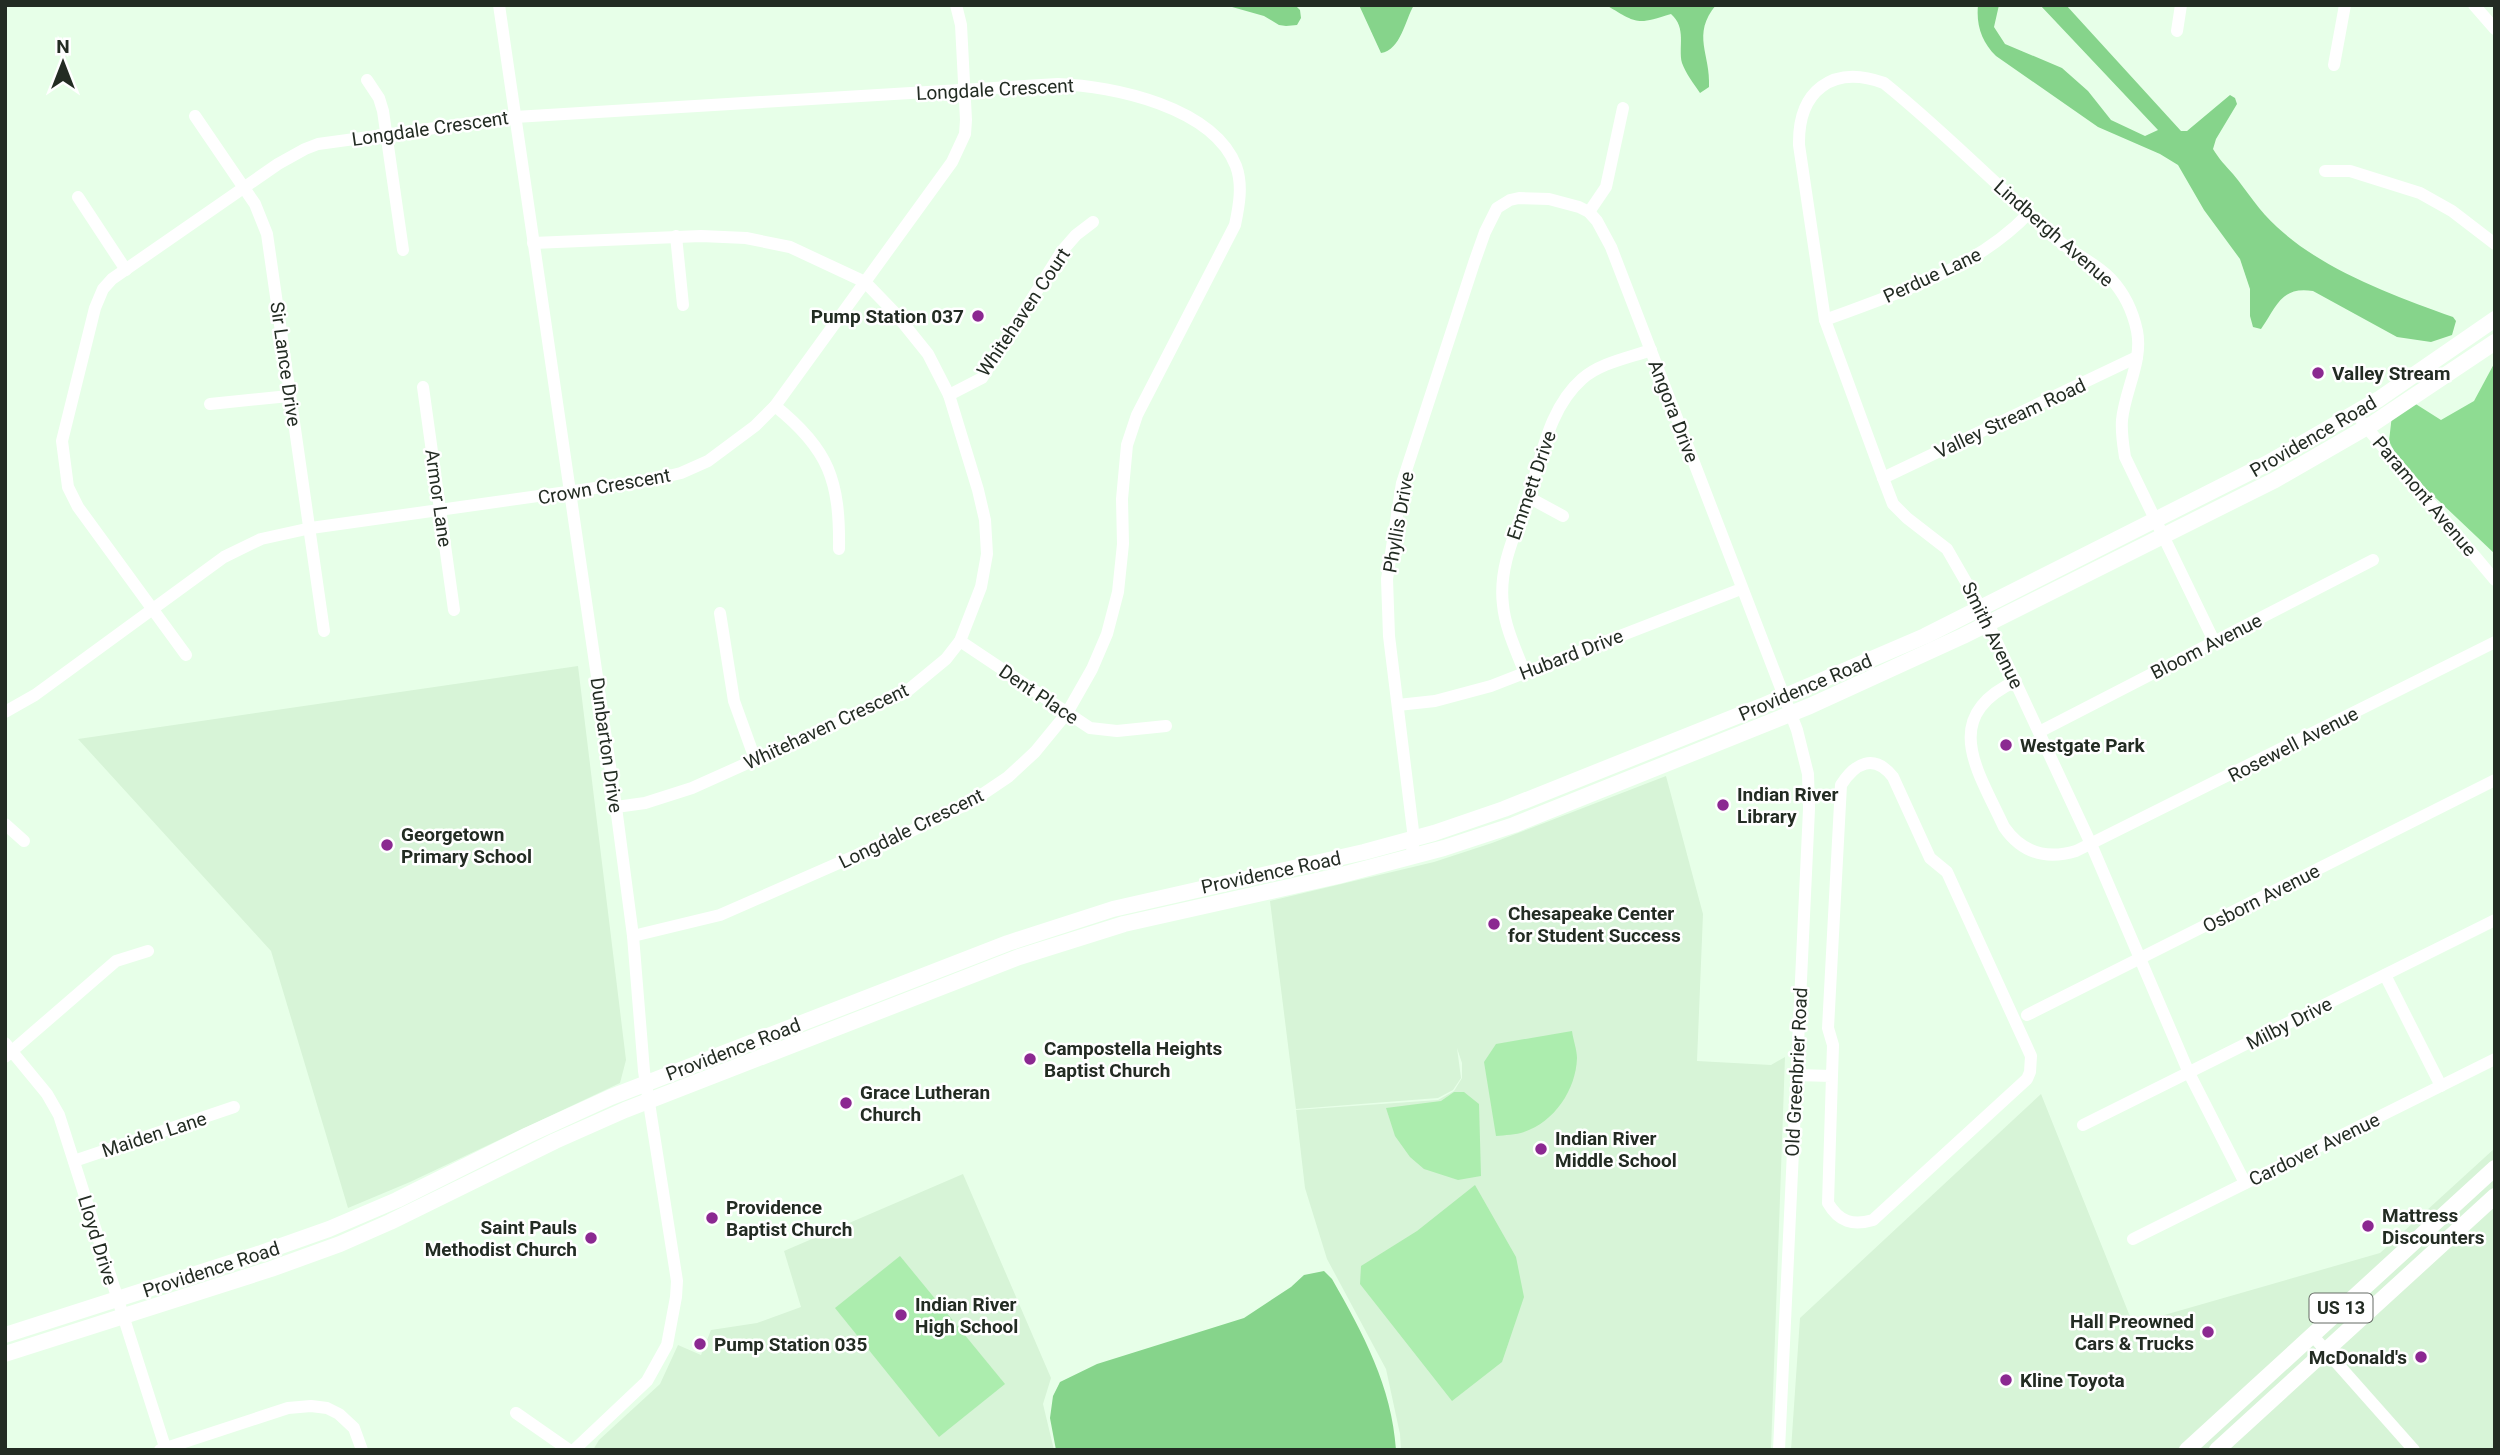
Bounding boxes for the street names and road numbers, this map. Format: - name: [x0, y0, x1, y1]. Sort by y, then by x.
- street label: Longdale Crescent: [916, 74, 1074, 105]
- street label: Longdale Crescent: [350, 106, 510, 151]
- street label: Lindbergh Avenue: [1989, 175, 2118, 292]
- street label: Perdue Lane: [1880, 243, 1985, 308]
- street label: Whitehaven Court: [972, 244, 1075, 381]
- street label: Sir Lance Drive: [265, 300, 306, 428]
- street label: Angora Drive: [1643, 357, 1704, 466]
- street label: Valley Stream Road: [1931, 373, 2089, 464]
- street label: Providence Road: [2246, 391, 2381, 482]
- street label: Emmett Drive: [1502, 428, 1561, 543]
- street label: Paramont Avenue: [2368, 432, 2482, 561]
- street label: Armor Lane: [420, 448, 457, 549]
- street label: Crown Crescent: [536, 464, 672, 509]
- street label: Phyllis Drive: [1378, 470, 1419, 575]
- street label: Smith Avenue: [1957, 578, 2028, 692]
- street label: Bloom Avenue: [2147, 609, 2266, 684]
- street label: Hubard Drive: [1516, 624, 1626, 685]
- street label: Providence Road: [1735, 649, 1875, 726]
- street label: Dent Place: [995, 659, 1083, 729]
- street label: Dunbarton Drive: [586, 676, 627, 814]
- street label: Whitehaven Crescent: [740, 678, 912, 775]
- street label: Rosewell Avenue: [2224, 702, 2362, 787]
- street label: Longdale Crescent: [835, 783, 987, 873]
- street label: Providence Road: [1199, 846, 1343, 899]
- street label: Osborn Avenue: [2199, 859, 2324, 938]
- street label: Old Greenbrier Road: [1781, 987, 1812, 1157]
- street label: Milby Drive: [2243, 992, 2336, 1055]
- street label: Providence Road: [663, 1013, 804, 1086]
- street label: Maiden Lane: [99, 1107, 209, 1162]
- street label: Cardover Avenue: [2245, 1108, 2383, 1191]
- street label: Lloyd Drive: [73, 1193, 122, 1288]
- street label: Providence Road: [140, 1237, 282, 1302]
- road number: US 13: [2310, 1294, 2372, 1322]

